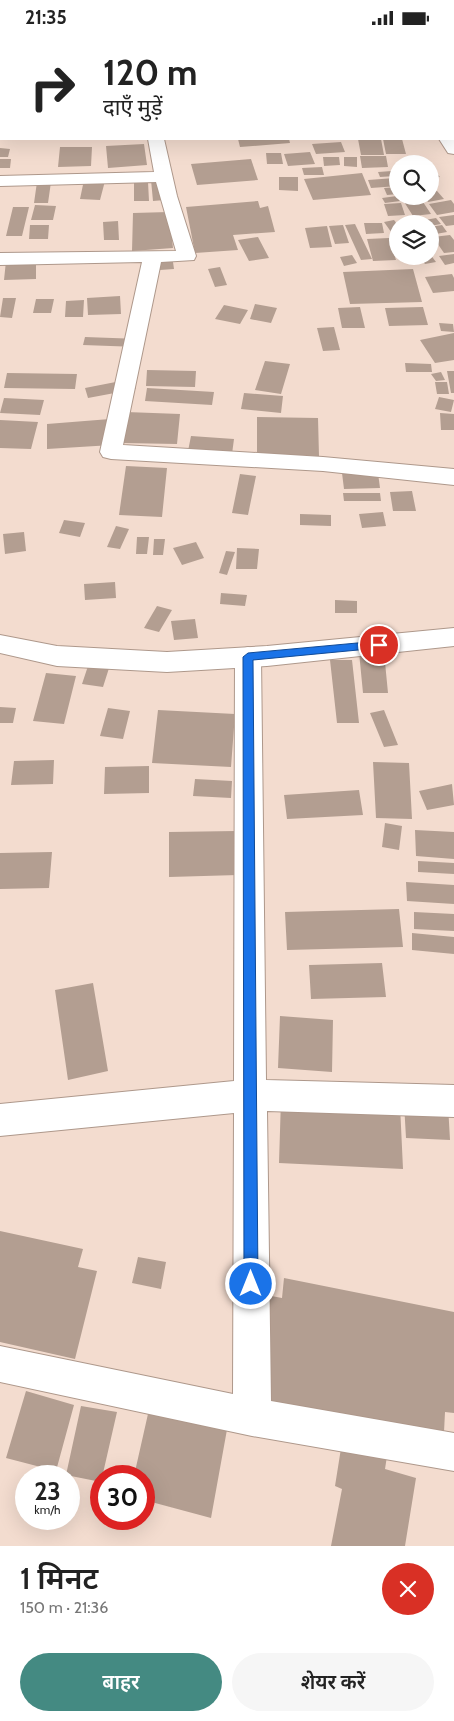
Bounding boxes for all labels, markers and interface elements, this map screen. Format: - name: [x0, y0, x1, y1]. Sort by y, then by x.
- text: 21:35: [25, 6, 67, 29]
- text: 120 m: [103, 51, 197, 94]
- icon: right: [20, 55, 85, 120]
- text: दाएँ मुड़ें: [103, 94, 162, 121]
- map controls: [389, 155, 439, 265]
- button: search: [389, 155, 439, 205]
- button: layers: [389, 215, 439, 265]
- pin: [358, 624, 400, 666]
- icon: arrive: [365, 631, 393, 659]
- position arrow: [224, 1257, 276, 1309]
- speed limit sign: 30: [90, 1465, 155, 1530]
- text: 23: [34, 1476, 61, 1506]
- text: km/h: [34, 1502, 61, 1517]
- text: 1 मिनट: [20, 1560, 98, 1597]
- button: close: [382, 1563, 434, 1615]
- text: 150 m · 21:36: [20, 1598, 108, 1617]
- button: बाहर: [20, 1653, 222, 1711]
- button: शेयर करें: [232, 1653, 434, 1711]

